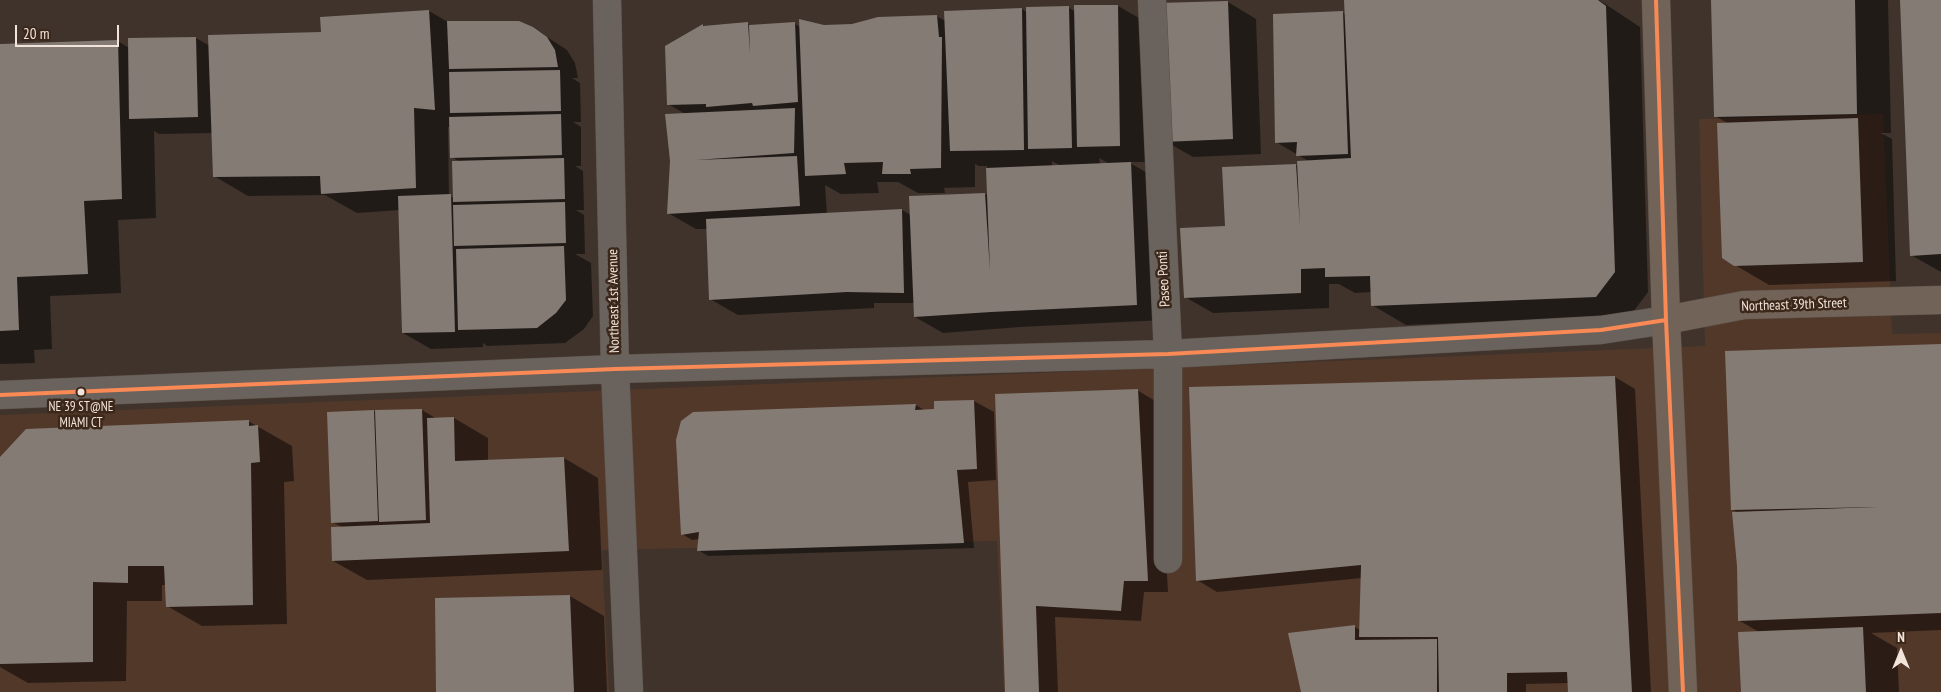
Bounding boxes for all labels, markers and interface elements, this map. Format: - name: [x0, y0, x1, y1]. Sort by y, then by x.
- scale bar: [18, 15, 121, 47]
- text: 20 m: [23, 24, 49, 43]
- street label: Northeast 1st Avenue: [605, 249, 623, 353]
- street label: Paseo Ponti: [1154, 251, 1174, 307]
- street label: Northeast 39th Street: [1741, 295, 1847, 315]
- marker: NE 39 ST@NE MIAMI CT: [76, 387, 86, 397]
- place label: NE 39 ST@NE MIAMI CT: [49, 399, 113, 430]
- north arrow: [1876, 627, 1926, 677]
- text: N: [1897, 628, 1905, 646]

